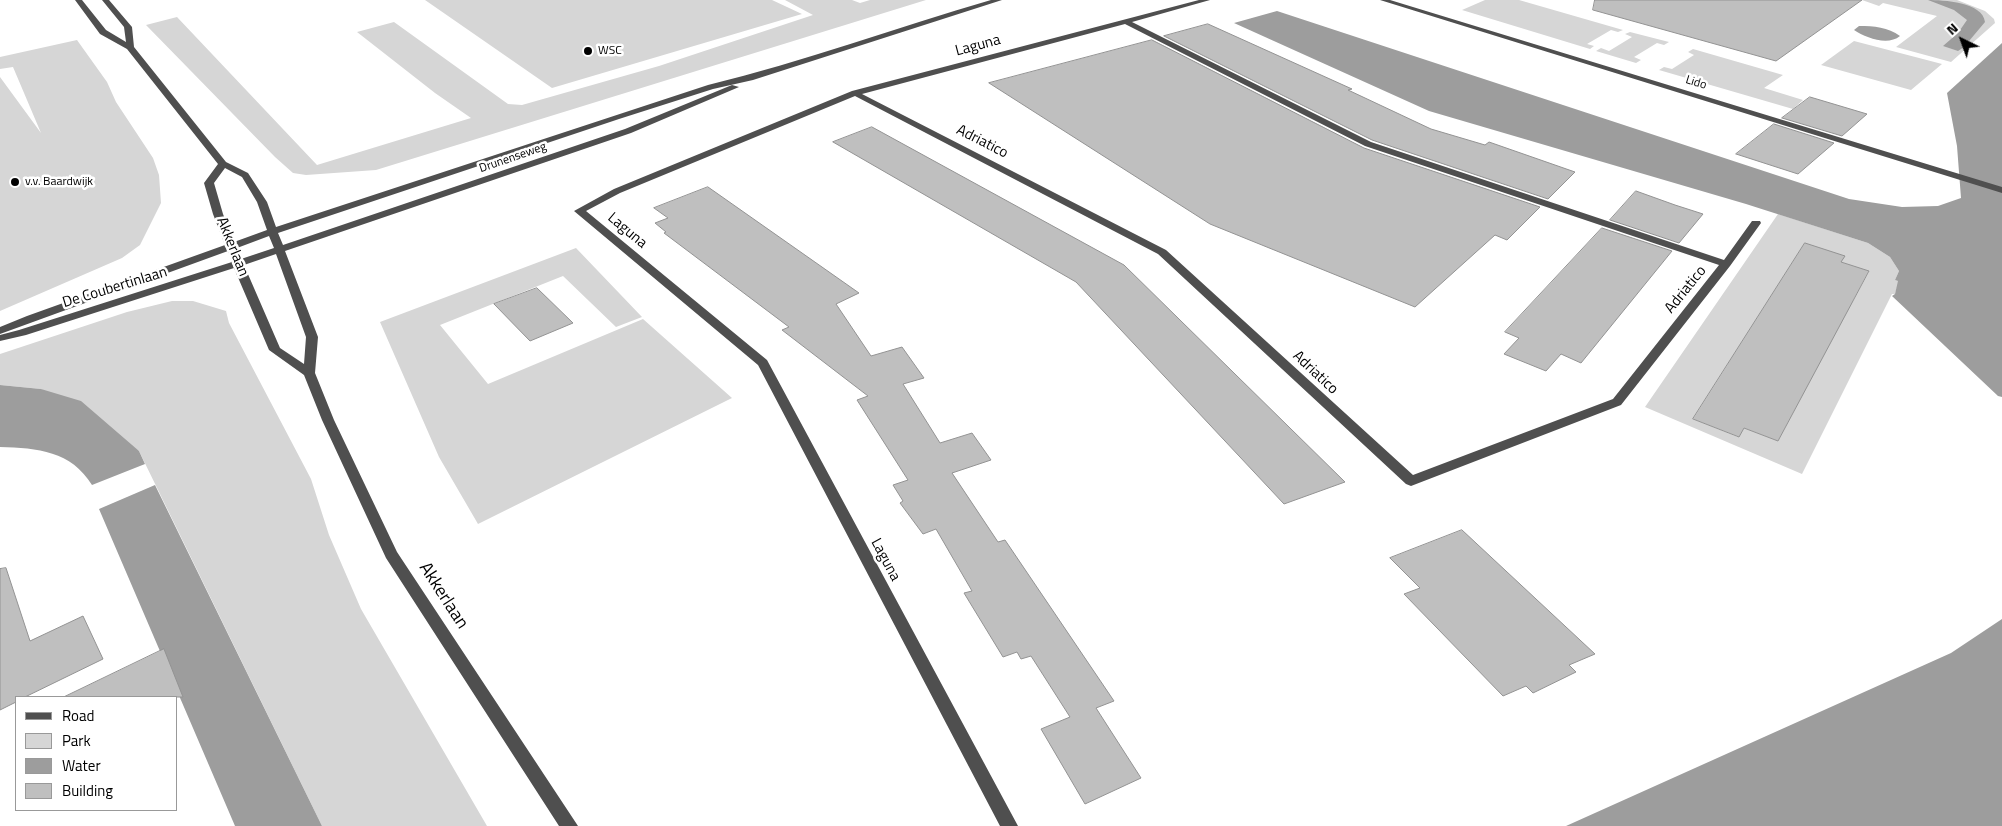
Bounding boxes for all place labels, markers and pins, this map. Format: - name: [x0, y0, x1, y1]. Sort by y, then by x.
- place label: WSC: [598, 44, 622, 58]
- marker: WSC: [582, 45, 594, 57]
- place label: v.v. Baardwijk: [25, 175, 93, 189]
- marker: v.v. Baardwijk: [9, 176, 21, 188]

